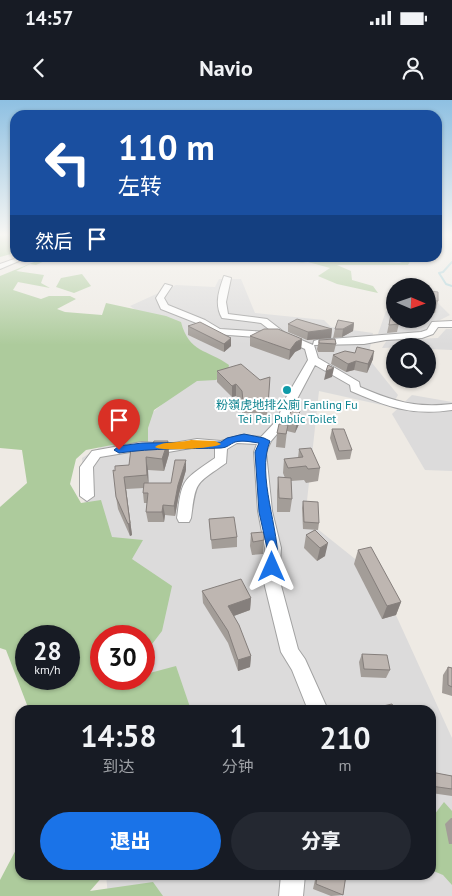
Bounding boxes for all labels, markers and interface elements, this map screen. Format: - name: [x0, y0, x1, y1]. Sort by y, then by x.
- text: 14:57: [25, 6, 73, 30]
- icon: back: [25, 54, 53, 82]
- text: Navio: [199, 54, 253, 82]
- icon: person: [399, 54, 427, 82]
- text: 110 m: [118, 124, 215, 170]
- icon: left: [35, 130, 100, 195]
- text: 左转: [118, 172, 162, 200]
- icon: arrive: [83, 225, 111, 253]
- text: 然后: [35, 229, 73, 253]
- north arrow: [386, 278, 436, 328]
- map controls: [386, 278, 436, 388]
- button: search: [386, 338, 436, 388]
- marker: 粉嶺虎地排公廁 Fanling Fu Tei Pai Public Toilet: [281, 384, 293, 396]
- place label: 粉嶺虎地排公廁 Fanling Fu Tei Pai Public Toilet: [216, 397, 358, 426]
- pin: [98, 399, 140, 450]
- icon: arrive: [105, 406, 133, 434]
- position arrow: [245, 540, 297, 592]
- speed limit sign: 30: [90, 625, 155, 690]
- text: 28: [33, 635, 62, 667]
- text: km/h: [34, 662, 61, 677]
- text: 14:58: [80, 716, 157, 755]
- text: 1: [230, 716, 247, 755]
- text: 210: [320, 718, 371, 757]
- text: m: [339, 755, 352, 775]
- text: 到达: [103, 756, 135, 776]
- text: 分钟: [222, 756, 254, 776]
- button: 退出: [40, 812, 221, 870]
- button: 分享: [231, 812, 411, 870]

